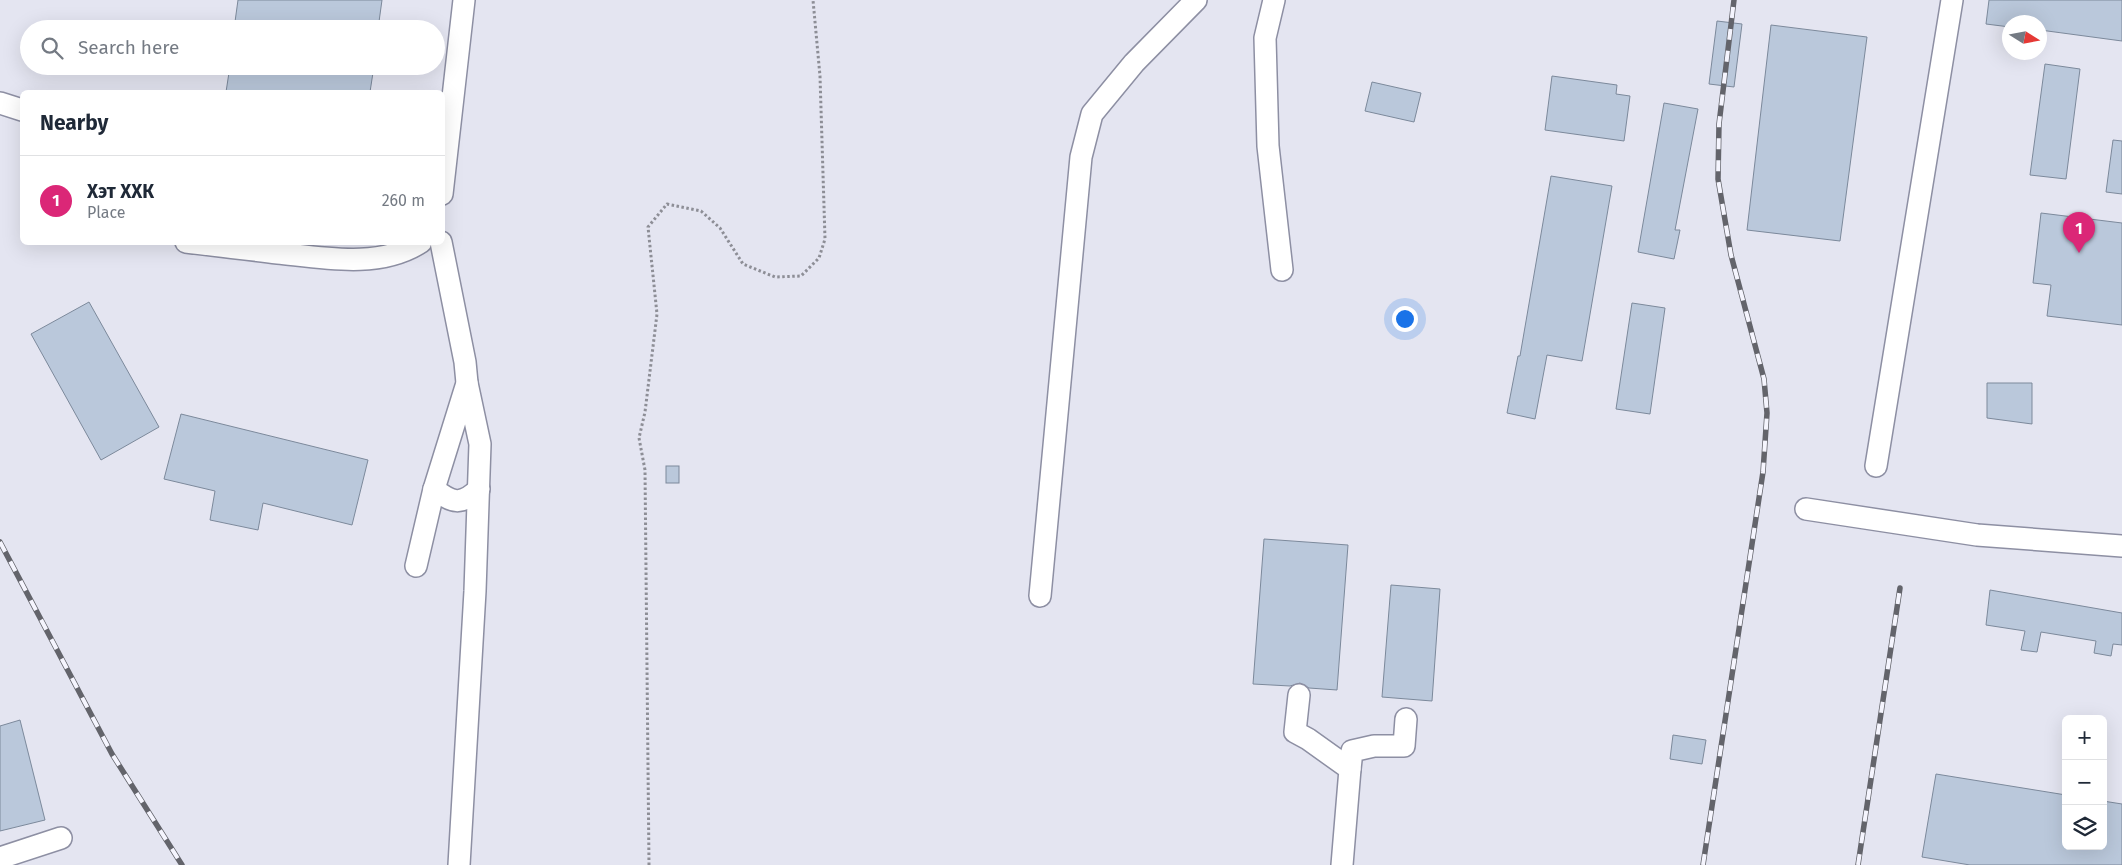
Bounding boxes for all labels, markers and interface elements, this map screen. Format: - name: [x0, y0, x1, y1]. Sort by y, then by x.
- north arrow: [2002, 15, 2047, 60]
- search box: [20, 20, 445, 75]
- icon: search: [38, 34, 66, 62]
- text: Search here: [78, 36, 179, 59]
- text: Nearby: [40, 110, 108, 136]
- text: Хэт ХХК: [87, 180, 154, 203]
- text: 1: [52, 191, 60, 210]
- text: 260 m: [382, 191, 425, 210]
- text: Place: [87, 203, 126, 222]
- pin: 1: [2063, 212, 2095, 253]
- your location: [1392, 306, 1418, 332]
- map controls: [2062, 715, 2107, 850]
- button: +: [2062, 715, 2107, 760]
- button: −: [2062, 760, 2107, 805]
- button: layers: [2062, 805, 2107, 850]

